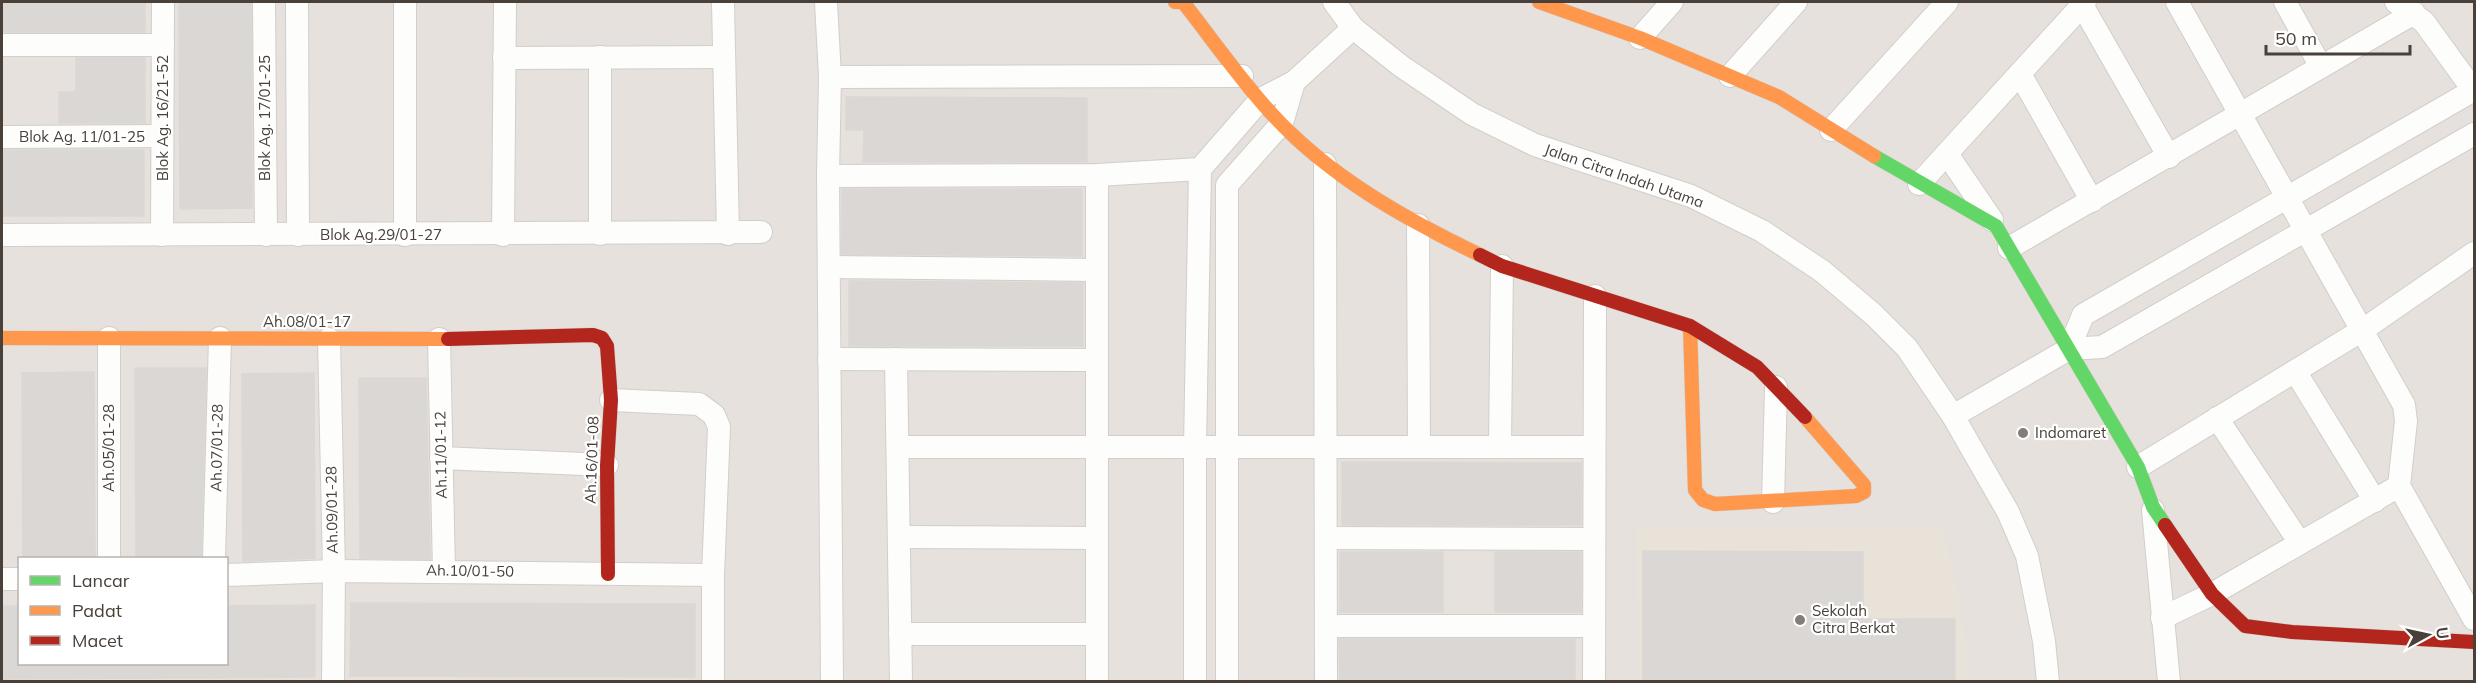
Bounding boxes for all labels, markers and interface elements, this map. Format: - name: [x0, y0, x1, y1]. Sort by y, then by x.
- scale bar: [2266, 18, 2410, 56]
- text: 50 m: [2275, 27, 2317, 50]
- street label: Blok Ag. 16/21-52: [153, 55, 172, 181]
- street label: Blok Ag. 17/01-25: [255, 55, 274, 181]
- street label: Blok Ag. 11/01-25: [19, 127, 145, 146]
- street label: Jalan Citra Indah Utama: [1542, 139, 1706, 212]
- street label: Blok Ag.29/01-27: [320, 225, 442, 244]
- street label: Ah.08/01-17: [263, 312, 351, 331]
- street label: Ah.05/01-28: [99, 404, 118, 492]
- street label: Ah.07/01-28: [206, 404, 227, 492]
- street label: Ah.11/01-12: [430, 411, 451, 499]
- street label: Ah.16/01-08: [580, 416, 603, 504]
- place label: Indomaret: [2035, 423, 2106, 442]
- marker: Indomaret: [2016, 426, 2030, 440]
- street label: Ah.09/01-28: [321, 466, 342, 554]
- legend: [18, 557, 228, 665]
- street label: Ah.10/01-50: [426, 560, 514, 581]
- text: Lancar: [72, 569, 130, 592]
- text: Padat: [72, 599, 122, 622]
- place label: Sekolah Citra Berkat: [1812, 601, 1895, 637]
- north arrow: [2398, 605, 2458, 665]
- marker: Sekolah Citra Berkat: [1793, 613, 1807, 627]
- text: U: [2432, 626, 2454, 640]
- text: Macet: [72, 629, 123, 652]

